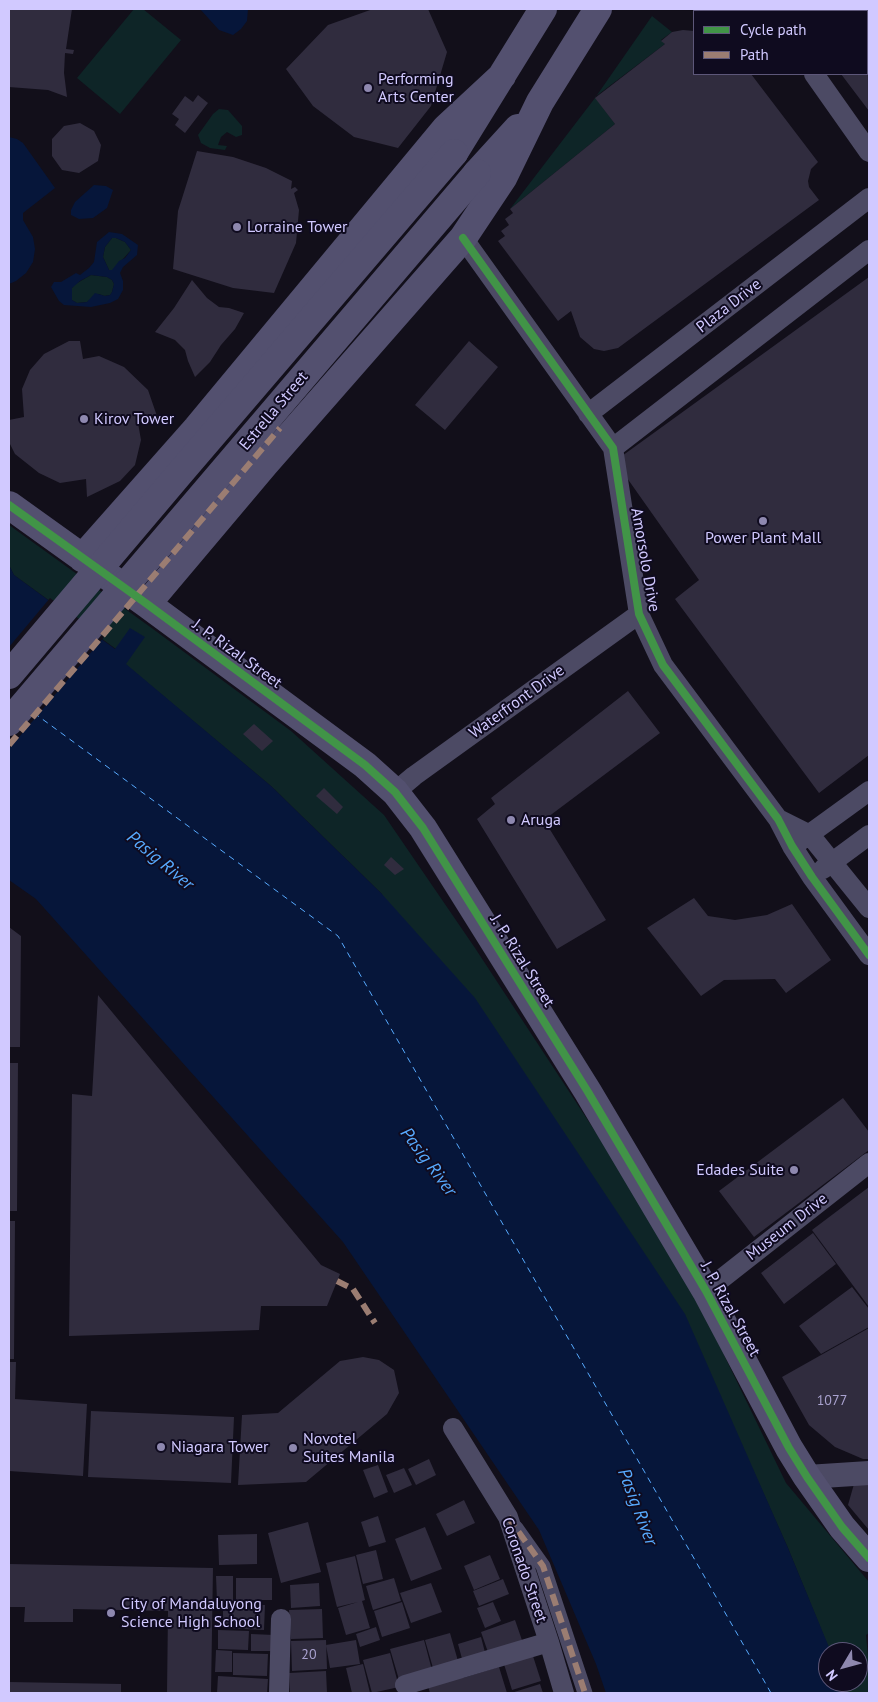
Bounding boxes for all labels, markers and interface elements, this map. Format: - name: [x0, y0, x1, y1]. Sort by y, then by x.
- legend: [693, 10, 868, 75]
- text: Cycle path: [740, 20, 806, 39]
- text: Path: [740, 45, 769, 64]
- place label: Performing Arts Center: [378, 69, 454, 107]
- marker: Performing Arts Center: [362, 82, 374, 94]
- place label: Lorraine Tower: [247, 217, 348, 237]
- marker: Lorraine Tower: [231, 221, 243, 233]
- street label: Plaza Drive: [693, 275, 765, 337]
- street label: Estrella Street: [236, 368, 312, 454]
- place label: Kirov Tower: [94, 409, 174, 429]
- marker: Kirov Tower: [78, 413, 90, 425]
- street label: Amorsolo Drive: [626, 507, 664, 613]
- marker: Power Plant Mall: [757, 515, 769, 527]
- place label: Power Plant Mall: [705, 528, 821, 548]
- street label: J. P. Rizal Street: [189, 615, 285, 693]
- street label: Waterfront Drive: [466, 661, 568, 743]
- place label: Aruga: [521, 810, 561, 830]
- marker: Aruga: [505, 814, 517, 826]
- water label: Pasig River: [122, 827, 198, 895]
- street label: J. P. Rizal Street: [486, 911, 558, 1011]
- water label: Pasig River: [395, 1123, 461, 1201]
- place label: Edades Suite: [696, 1160, 784, 1180]
- marker: Edades Suite: [788, 1164, 800, 1176]
- street label: Museum Drive: [743, 1189, 831, 1265]
- street label: J. P. Rizal Street: [696, 1258, 764, 1360]
- house number: 1077: [817, 1393, 847, 1409]
- place label: Novotel Suites Manila: [303, 1429, 395, 1467]
- place label: Niagara Tower: [171, 1437, 269, 1457]
- marker: Niagara Tower: [155, 1441, 167, 1453]
- marker: Novotel Suites Manila: [287, 1442, 299, 1454]
- water label: Pasig River: [612, 1466, 662, 1548]
- street label: Coronado Street: [497, 1515, 551, 1625]
- place label: City of Mandaluyong Science High School: [121, 1594, 262, 1632]
- marker: City of Mandaluyong Science High School: [105, 1607, 117, 1619]
- north arrow: [818, 1642, 868, 1692]
- house number: 20: [301, 1647, 317, 1663]
- text: N: [822, 1666, 842, 1685]

